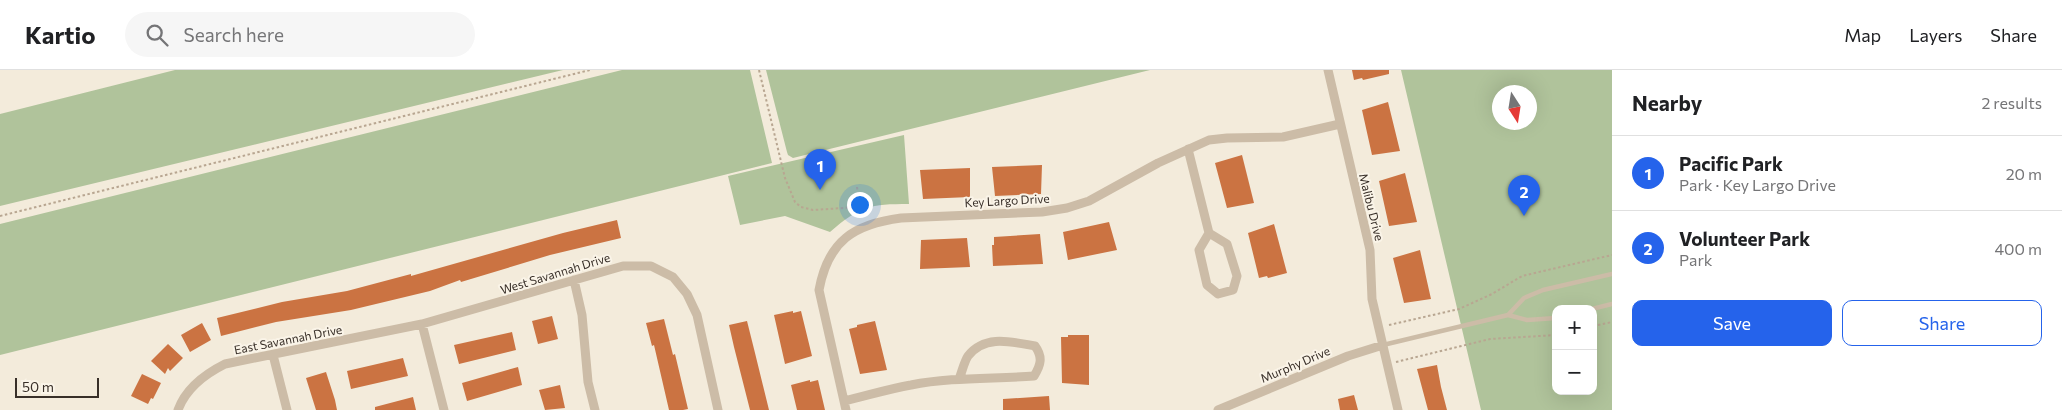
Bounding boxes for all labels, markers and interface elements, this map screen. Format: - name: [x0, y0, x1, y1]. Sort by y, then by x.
- search box: [125, 12, 475, 57]
- text: Kartio: [25, 20, 95, 49]
- icon: search: [143, 21, 171, 49]
- text: Search here: [183, 23, 284, 46]
- text: Map: [1844, 24, 1881, 46]
- text: Layers: [1909, 24, 1962, 46]
- text: Share: [1990, 24, 2037, 46]
- north arrow: [1492, 85, 1537, 130]
- text: Nearby: [1632, 90, 1702, 115]
- text: 2 results: [1981, 93, 2042, 112]
- pin: 1: [804, 149, 836, 190]
- text: Pacific Park: [1679, 152, 1783, 175]
- text: 1: [1644, 164, 1652, 183]
- text: 20 m: [2006, 164, 2042, 183]
- street label: Malibu Drive: [1357, 172, 1387, 242]
- pin: 2: [1508, 175, 1540, 216]
- text: Park · Key Largo Drive: [1679, 175, 1836, 194]
- street label: Key Largo Drive: [964, 191, 1050, 209]
- your location: [847, 192, 873, 218]
- text: Volunteer Park: [1679, 227, 1810, 250]
- text: 2: [1643, 239, 1653, 258]
- text: 400 m: [1994, 239, 2042, 258]
- street label: West Savannah Drive: [498, 250, 612, 296]
- text: Park: [1679, 250, 1712, 269]
- button: Save: [1632, 300, 1832, 346]
- button: Share: [1842, 300, 2042, 346]
- map controls: [1552, 305, 1597, 395]
- button: +: [1552, 305, 1597, 350]
- street label: East Savannah Drive: [233, 322, 343, 356]
- street label: Murphy Drive: [1258, 343, 1332, 385]
- button: −: [1552, 350, 1597, 395]
- scale bar: [15, 375, 99, 398]
- text: 50 m: [22, 378, 54, 395]

